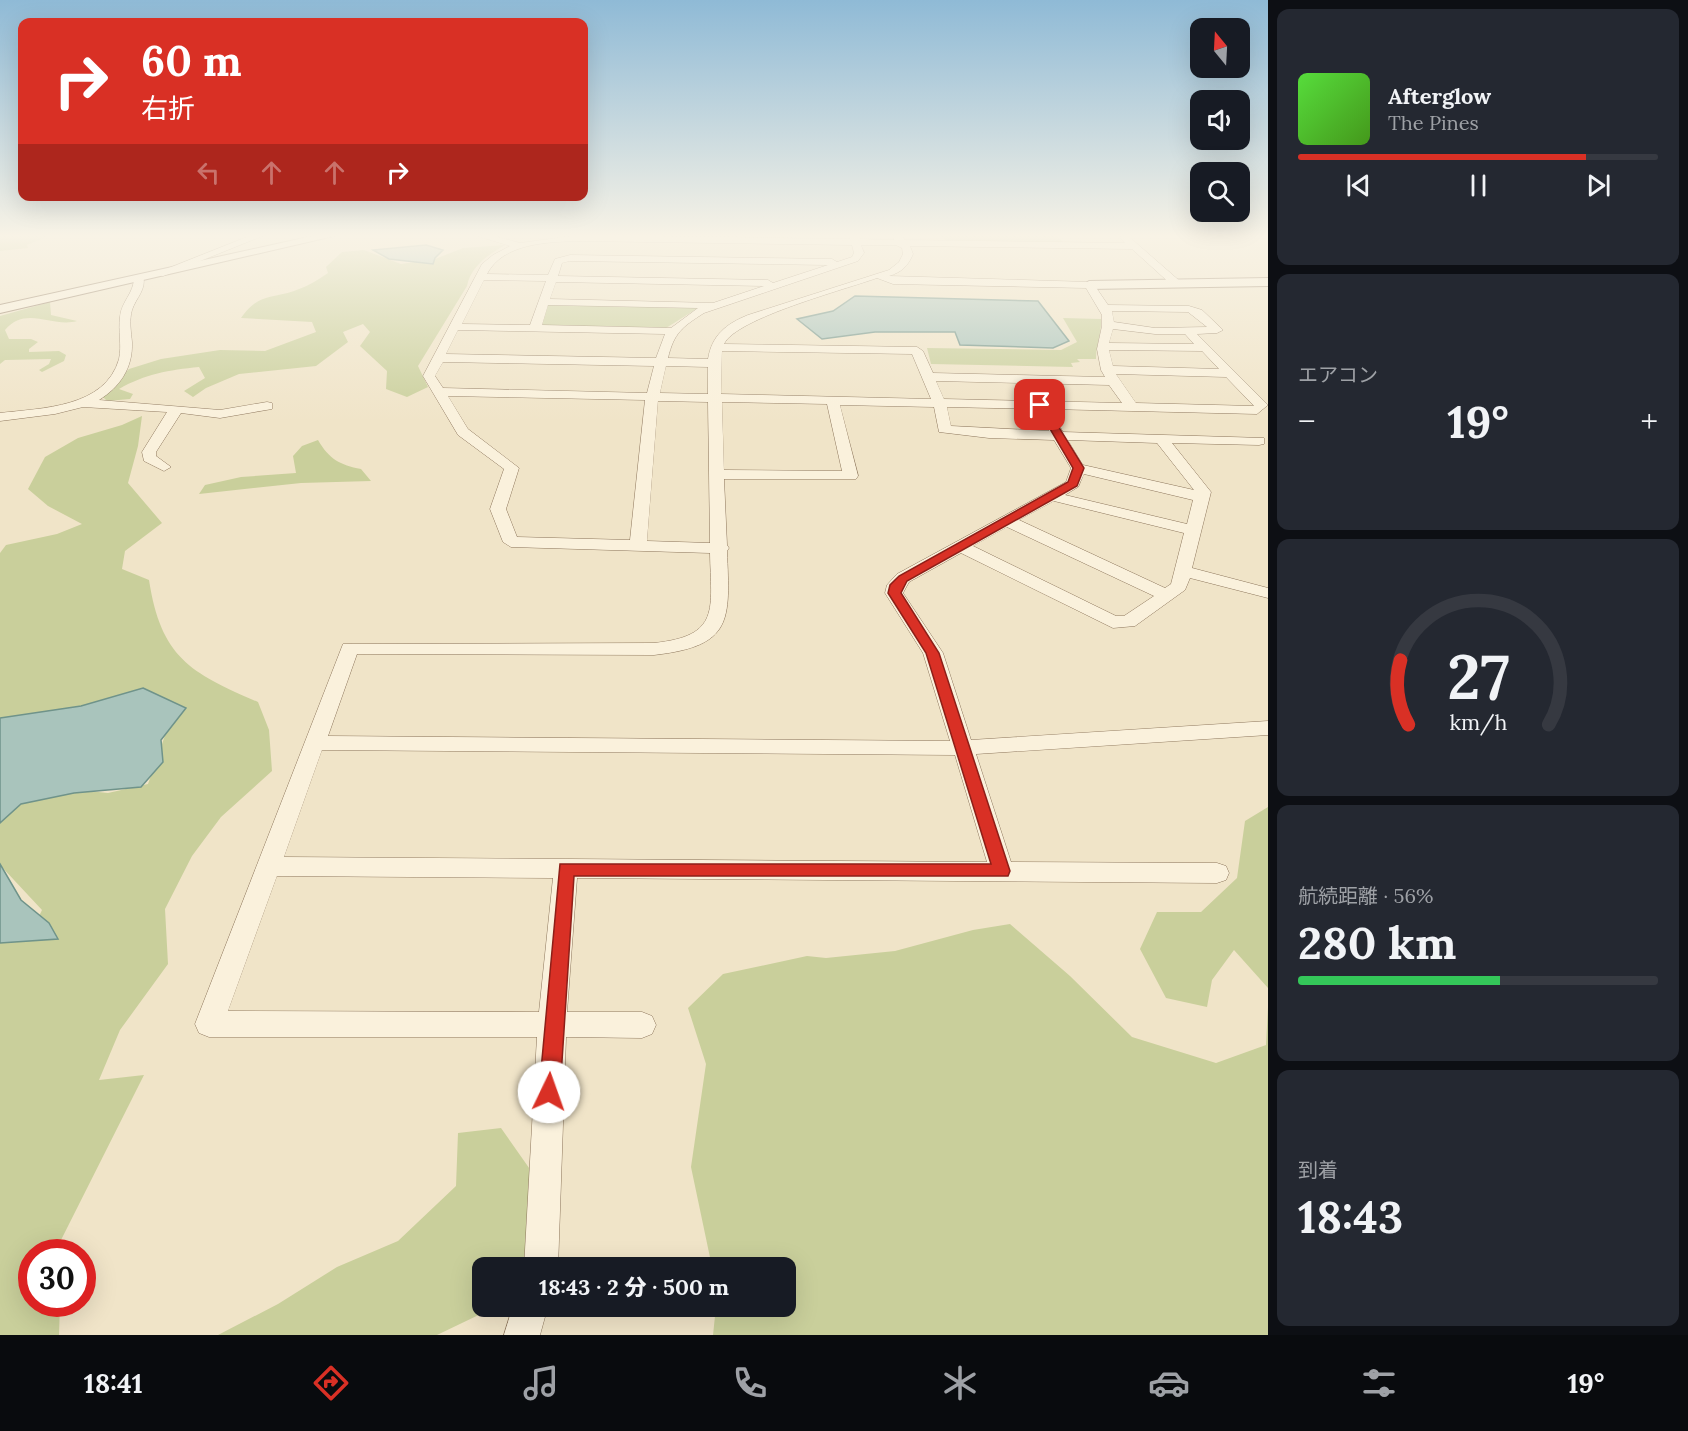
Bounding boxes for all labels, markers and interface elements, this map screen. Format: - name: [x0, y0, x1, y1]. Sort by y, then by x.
- north arrow: [1190, 18, 1250, 78]
- map controls: [1190, 18, 1250, 222]
- text: 60 m: [141, 34, 242, 88]
- icon: right: [42, 42, 120, 120]
- text: Afterglow: [1388, 82, 1491, 110]
- button: sound: [1190, 90, 1250, 150]
- text: 右折: [141, 91, 195, 125]
- text: The Pines: [1388, 110, 1479, 135]
- icon: left: [192, 156, 225, 189]
- icon: ahead: [255, 156, 288, 189]
- icon: ahead: [318, 156, 351, 189]
- icon: right: [381, 156, 414, 189]
- button: search: [1190, 162, 1250, 222]
- icon: previous: [1342, 169, 1375, 202]
- icon: pause: [1462, 169, 1495, 202]
- icon: next: [1582, 169, 1615, 202]
- text: エアコン: [1298, 362, 1378, 387]
- pin: [1014, 379, 1065, 430]
- icon: arrive: [1023, 388, 1056, 421]
- text: 19°: [1447, 393, 1509, 450]
- text: −: [1298, 400, 1316, 442]
- text: +: [1640, 400, 1658, 442]
- text: 27: [1447, 636, 1509, 716]
- text: km/h: [1449, 708, 1507, 736]
- text: 航続距離 · 56%: [1298, 883, 1433, 908]
- text: 280 km: [1298, 914, 1456, 971]
- position arrow: [517, 1060, 581, 1124]
- text: 到着: [1298, 1157, 1338, 1182]
- text: 18:43: [1298, 1188, 1403, 1245]
- speed limit sign: 30: [18, 1239, 96, 1317]
- text: 18:43 · 2 分 · 500 m: [539, 1273, 729, 1301]
- icon: directions: [310, 1362, 352, 1404]
- icon: music: [520, 1362, 562, 1404]
- icon: phone: [729, 1362, 771, 1404]
- icon: climate: [939, 1362, 981, 1404]
- icon: car: [1148, 1362, 1190, 1404]
- icon: filters: [1358, 1362, 1400, 1404]
- text: 18:41: [84, 1366, 143, 1400]
- text: 19°: [1567, 1366, 1604, 1400]

